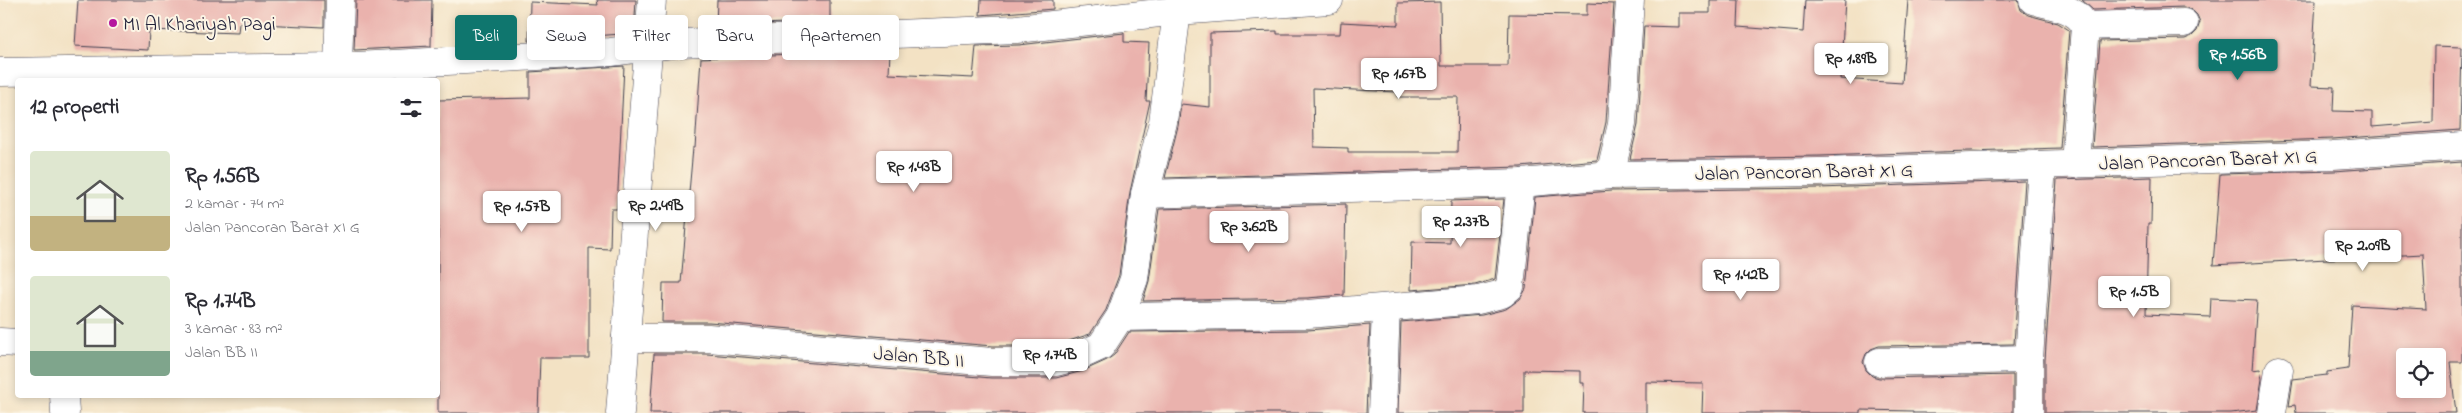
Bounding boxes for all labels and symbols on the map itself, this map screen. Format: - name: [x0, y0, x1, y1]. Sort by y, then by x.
- place label: MI Al Khariyah Pagi: [123, 11, 276, 41]
- marker: MI Al Khariyah Pagi: [107, 17, 119, 29]
- pin: Rp 1.56B: [2186, 38, 2290, 81]
- pin: Rp 1.89B: [1799, 42, 1903, 85]
- pin: Rp 1.67B: [1347, 58, 1451, 100]
- street label: Jalan Pancoran Barat XI G: [2098, 143, 2318, 180]
- pin: Rp 1.43B: [862, 150, 966, 193]
- street label: Jalan Pancoran Barat XI G: [1695, 157, 1914, 190]
- pin: Rp 1.57B: [470, 190, 574, 233]
- pin: Rp 2.49B: [604, 190, 708, 232]
- pin: Rp 2.37B: [1409, 206, 1513, 248]
- pin: Rp 3.62B: [1197, 210, 1301, 253]
- pin: Rp 2.09B: [2311, 230, 2415, 272]
- pin: Rp 1.42B: [1689, 258, 1793, 301]
- pin: Rp 1.5B: [2088, 276, 2180, 318]
- pin: Rp 1.74B: [998, 338, 1102, 381]
- street label: Jalan BB II: [872, 340, 965, 377]

